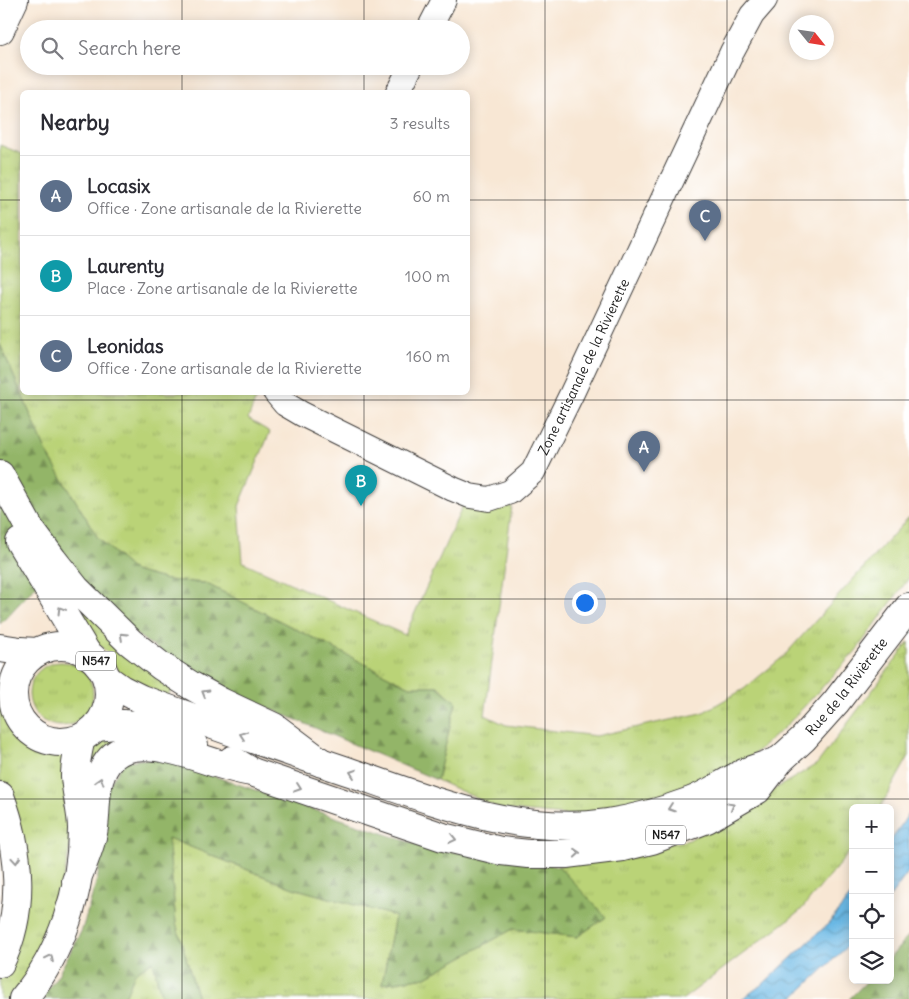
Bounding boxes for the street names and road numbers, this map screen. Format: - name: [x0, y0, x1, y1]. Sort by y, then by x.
- street label: Zone artisanale de la Rivierette: [534, 276, 633, 458]
- street label: Rue de la Rivièrette: [802, 634, 891, 739]
- road number: N547: [76, 651, 116, 670]
- road number: N547: [646, 826, 686, 844]

